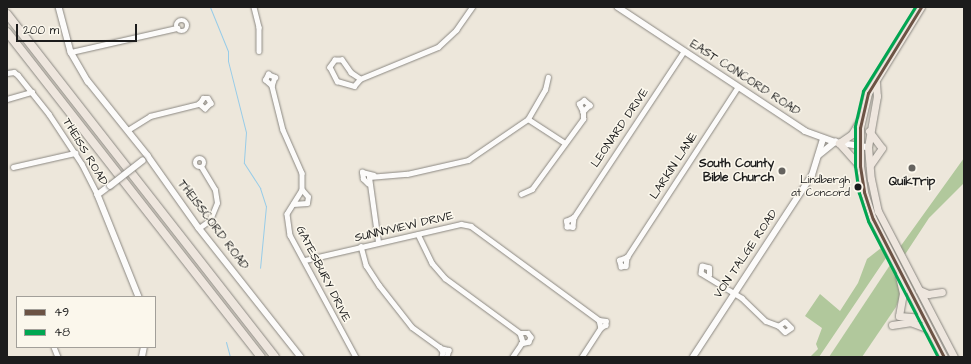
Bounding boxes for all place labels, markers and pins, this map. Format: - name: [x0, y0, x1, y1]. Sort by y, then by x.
- place label: South County Bible Church: [699, 157, 774, 185]
- marker: QuikTrip: [907, 163, 917, 173]
- marker: South County Bible Church: [777, 166, 787, 176]
- place label: Lindbergh at Concord: [791, 174, 850, 200]
- place label: QuikTrip: [889, 175, 935, 189]
- marker: Lindbergh at Concord: [853, 182, 863, 192]

